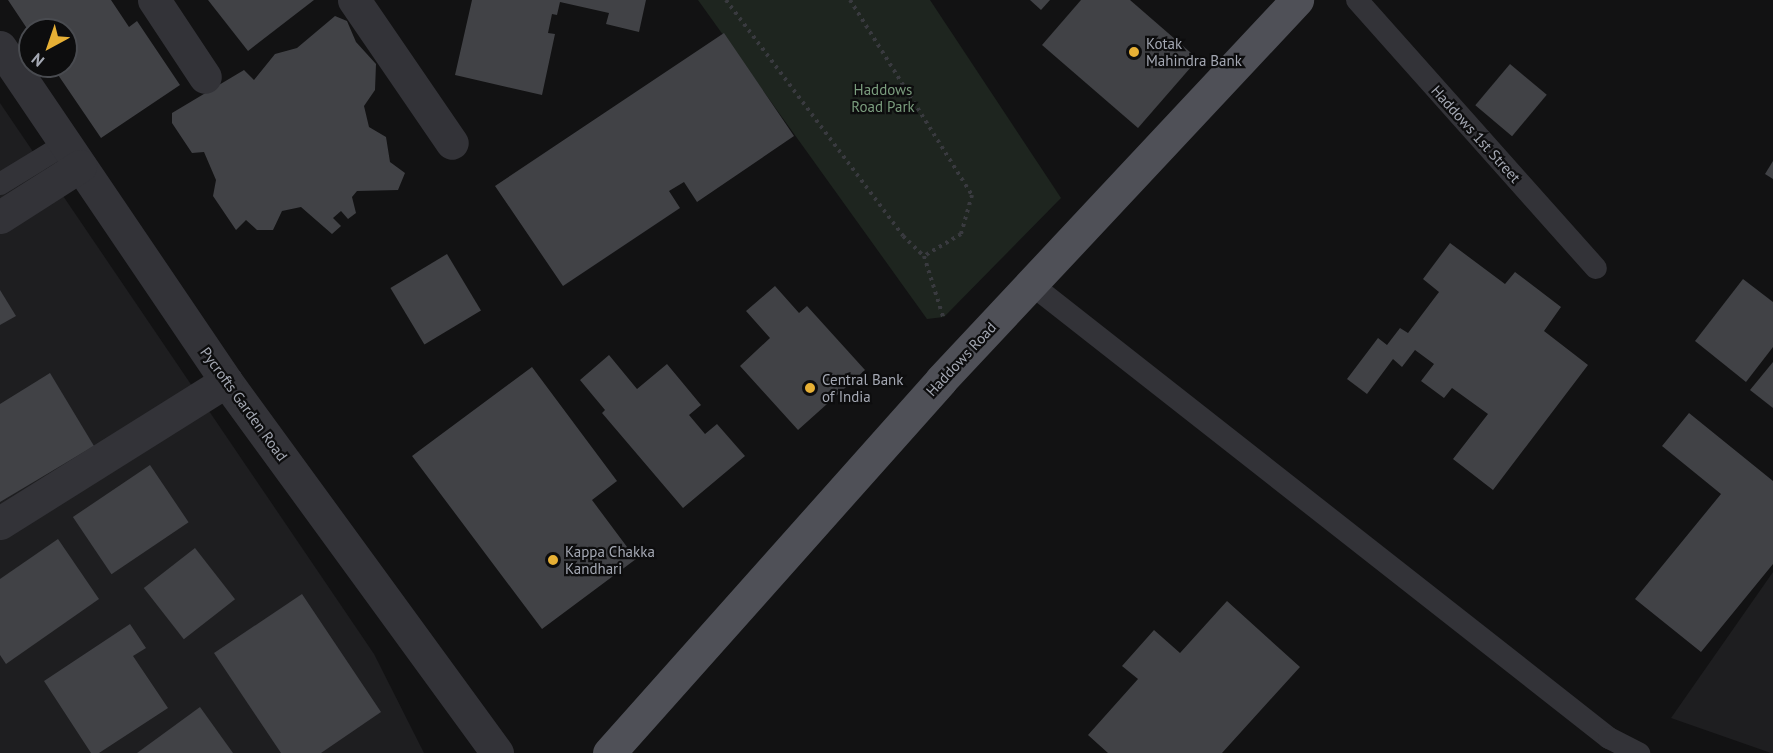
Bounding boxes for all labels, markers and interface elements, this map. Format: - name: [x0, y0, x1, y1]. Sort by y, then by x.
- north arrow: [18, 18, 78, 78]
- place label: Kotak Mahindra Bank: [1146, 34, 1242, 69]
- marker: Kotak Mahindra Bank: [1127, 45, 1141, 59]
- text: N: [27, 49, 48, 71]
- park label: Haddows Road Park: [851, 80, 915, 115]
- street label: Haddows 1st Street: [1428, 82, 1524, 186]
- street label: Haddows Road: [922, 318, 1000, 400]
- street label: Pycrofts Garden Road: [197, 344, 291, 464]
- place label: Central Bank of India: [822, 370, 903, 405]
- marker: Central Bank of India: [803, 381, 817, 395]
- place label: Kappa Chakka Kandhari: [565, 542, 655, 577]
- marker: Kappa Chakka Kandhari: [546, 553, 560, 567]

